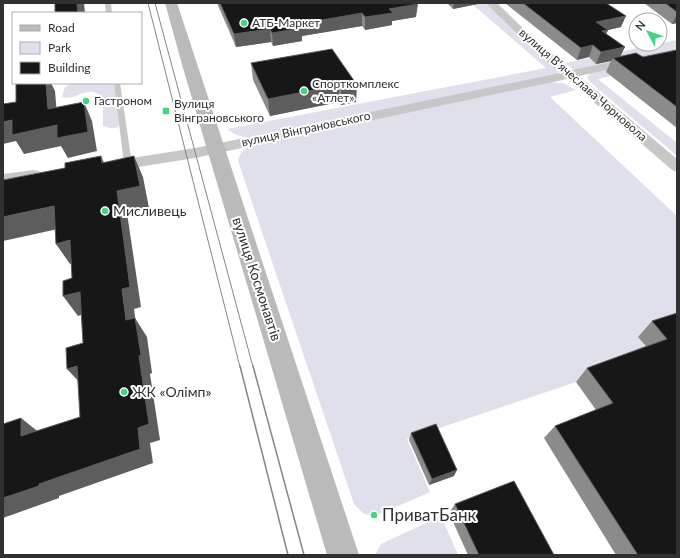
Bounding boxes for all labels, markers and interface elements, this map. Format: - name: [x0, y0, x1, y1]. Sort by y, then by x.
- legend: [12, 12, 142, 84]
- north arrow: [628, 12, 668, 52]
- place label: АТБ-Маркет: [252, 15, 320, 30]
- marker: АТБ-Маркет: [239, 18, 249, 28]
- text: N: [632, 18, 648, 33]
- text: Road: [48, 20, 75, 35]
- street label: вулиця Вʼячеслава Чорновола: [516, 25, 650, 144]
- text: Park: [48, 40, 72, 55]
- text: Building: [48, 60, 91, 75]
- place label: Спорткомплекс «Атлет»: [312, 76, 399, 105]
- marker: Спорткомплекс «Атлет»: [299, 86, 309, 96]
- place label: Гастроном: [94, 93, 152, 108]
- marker: Гастроном: [81, 96, 91, 106]
- place label: Вулиця Вінграновського: [174, 96, 264, 125]
- marker: Вулиця Вінграновського: [161, 106, 171, 116]
- street label: вулиця Вінграновського: [240, 107, 372, 150]
- place label: Мисливець: [113, 202, 187, 219]
- marker: Мисливець: [100, 206, 110, 216]
- street label: вулиця Космонавтів: [229, 215, 285, 343]
- place label: ЖК «Олімп»: [132, 383, 211, 400]
- marker: ЖК «Олімп»: [119, 387, 129, 397]
- place label: ПриватБанк: [382, 504, 476, 525]
- marker: ПриватБанк: [369, 510, 379, 520]

